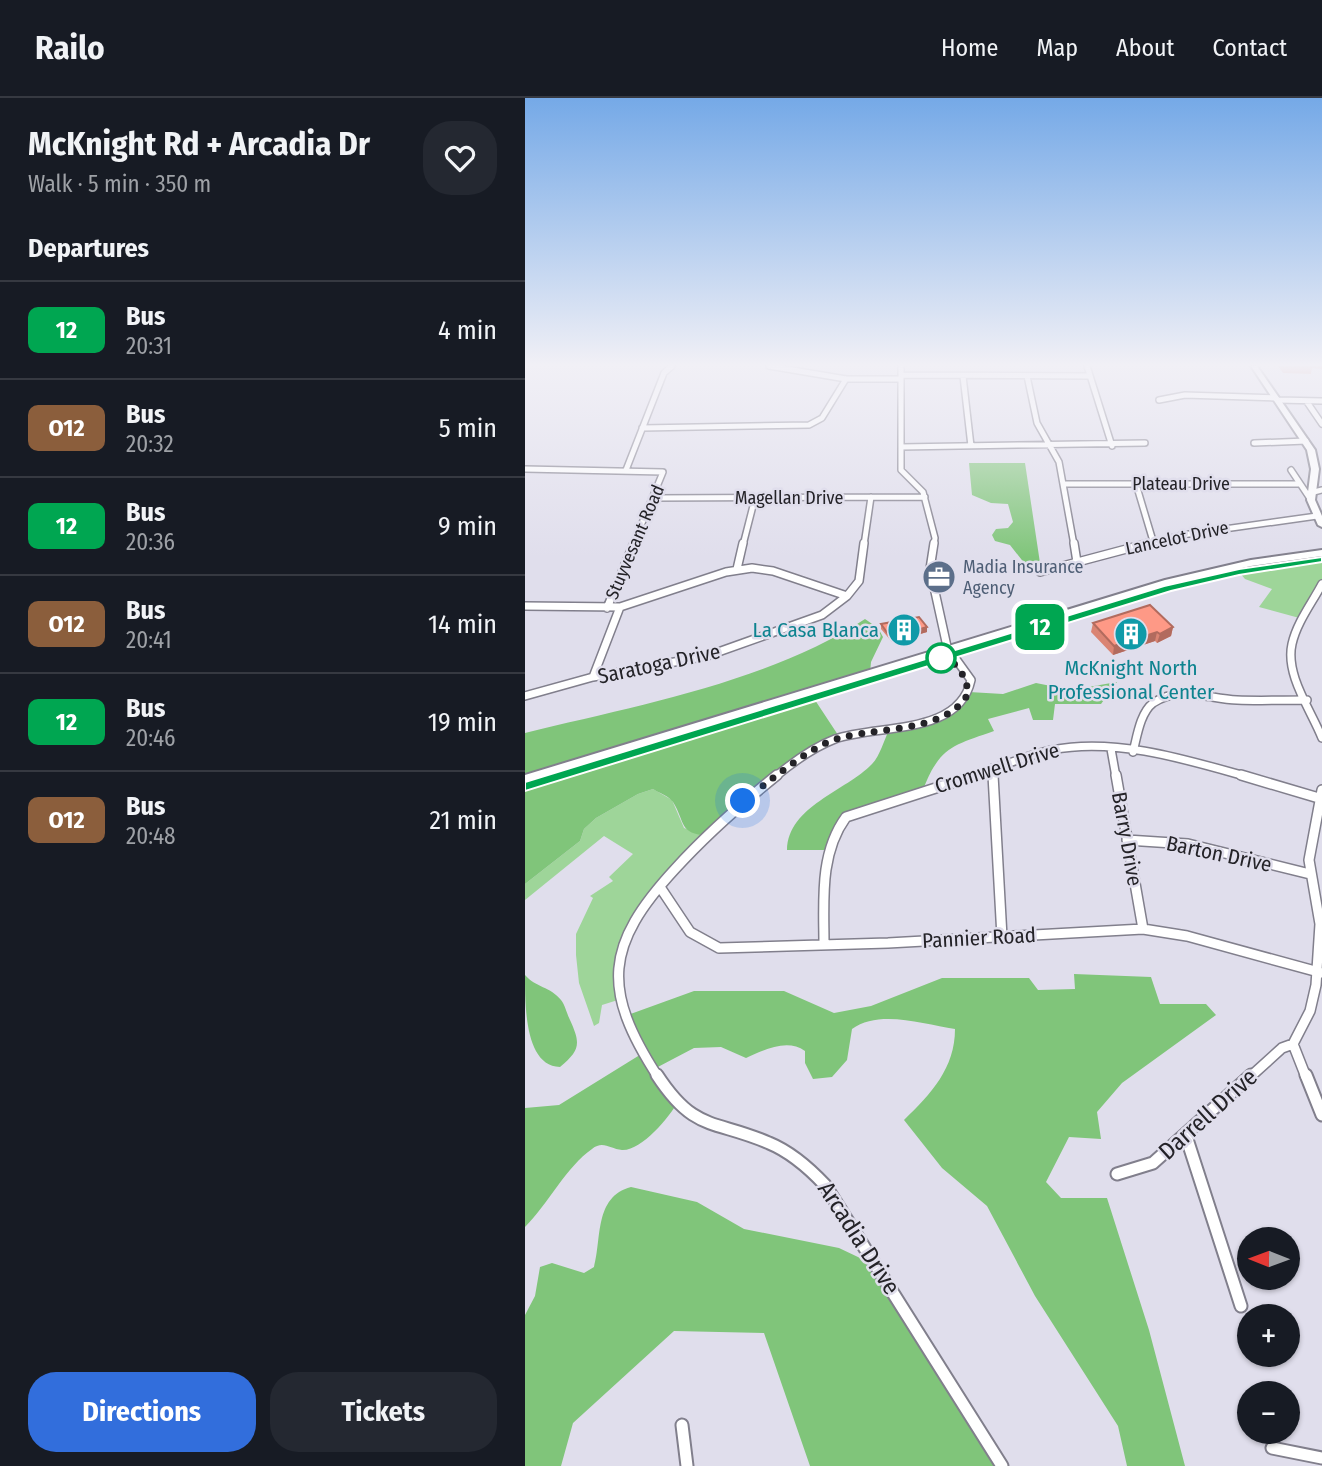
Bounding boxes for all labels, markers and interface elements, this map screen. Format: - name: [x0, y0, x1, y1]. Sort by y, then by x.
- text: Railo: [35, 28, 105, 68]
- text: Home: [941, 34, 998, 62]
- text: Map: [1036, 34, 1078, 62]
- text: About: [1116, 34, 1174, 62]
- text: Contact: [1212, 34, 1287, 62]
- button: heart: [423, 121, 497, 195]
- text: McKnight Rd + Arcadia Dr: [28, 124, 370, 164]
- text: Walk · 5 min · 350 m: [28, 170, 211, 198]
- text: Departures: [28, 233, 149, 264]
- text: Bus: [126, 301, 165, 332]
- text: 4 min: [438, 315, 497, 346]
- text: 12: [56, 316, 77, 344]
- text: 20:31: [126, 332, 172, 360]
- text: Bus: [126, 399, 165, 430]
- text: 5 min: [439, 413, 497, 444]
- text: O12: [48, 414, 85, 442]
- text: 20:32: [126, 430, 174, 458]
- street label: Plateau Drive: [1132, 473, 1230, 495]
- street label: Stuyvesant Road: [601, 481, 669, 603]
- street label: Magellan Drive: [735, 487, 843, 509]
- text: Bus: [126, 497, 165, 528]
- text: 9 min: [438, 511, 497, 542]
- text: 12: [56, 512, 77, 540]
- street label: Lancelot Drive: [1123, 516, 1231, 560]
- text: 20:36: [126, 528, 175, 556]
- place label: Madia Insurance Agency: [963, 556, 1084, 599]
- office icon: Madia Insurance Agency: [920, 558, 958, 596]
- text: Bus: [126, 595, 165, 626]
- line badge: 12: [1009, 604, 1071, 650]
- text: 14 min: [428, 609, 497, 640]
- text: O12: [48, 610, 85, 638]
- building icon: La Casa Blanca: [885, 611, 923, 649]
- text: 12: [1029, 613, 1051, 641]
- building icon: McKnight North Professional Center: [1112, 615, 1150, 653]
- place label: La Casa Blanca: [753, 617, 879, 643]
- text: 20:41: [126, 626, 172, 654]
- street label: Saratoga Drive: [595, 638, 723, 690]
- unlabelled marker: [926, 643, 956, 673]
- place label: McKnight North Professional Center: [1048, 655, 1215, 705]
- text: Bus: [126, 693, 165, 724]
- text: 19 min: [428, 707, 497, 738]
- text: 12: [56, 708, 77, 736]
- text: 20:46: [126, 724, 175, 752]
- street label: Cromwell Drive: [932, 737, 1062, 799]
- your location: [725, 783, 760, 818]
- street label: Barry Drive: [1106, 790, 1148, 888]
- text: Bus: [126, 791, 165, 822]
- text: 21 min: [430, 805, 497, 836]
- text: O12: [48, 806, 85, 834]
- text: 20:48: [126, 822, 176, 850]
- street label: Barton Drive: [1164, 830, 1274, 878]
- street label: Pannier Road: [922, 922, 1036, 954]
- street label: Darrell Drive: [1153, 1063, 1263, 1165]
- street label: Arcadia Drive: [812, 1176, 906, 1300]
- north arrow: [1237, 1227, 1300, 1290]
- map controls: [1237, 1227, 1300, 1444]
- button: +: [1237, 1304, 1300, 1367]
- button: Directions: [28, 1372, 256, 1452]
- button: Tickets: [270, 1372, 497, 1452]
- button: −: [1237, 1381, 1300, 1444]

